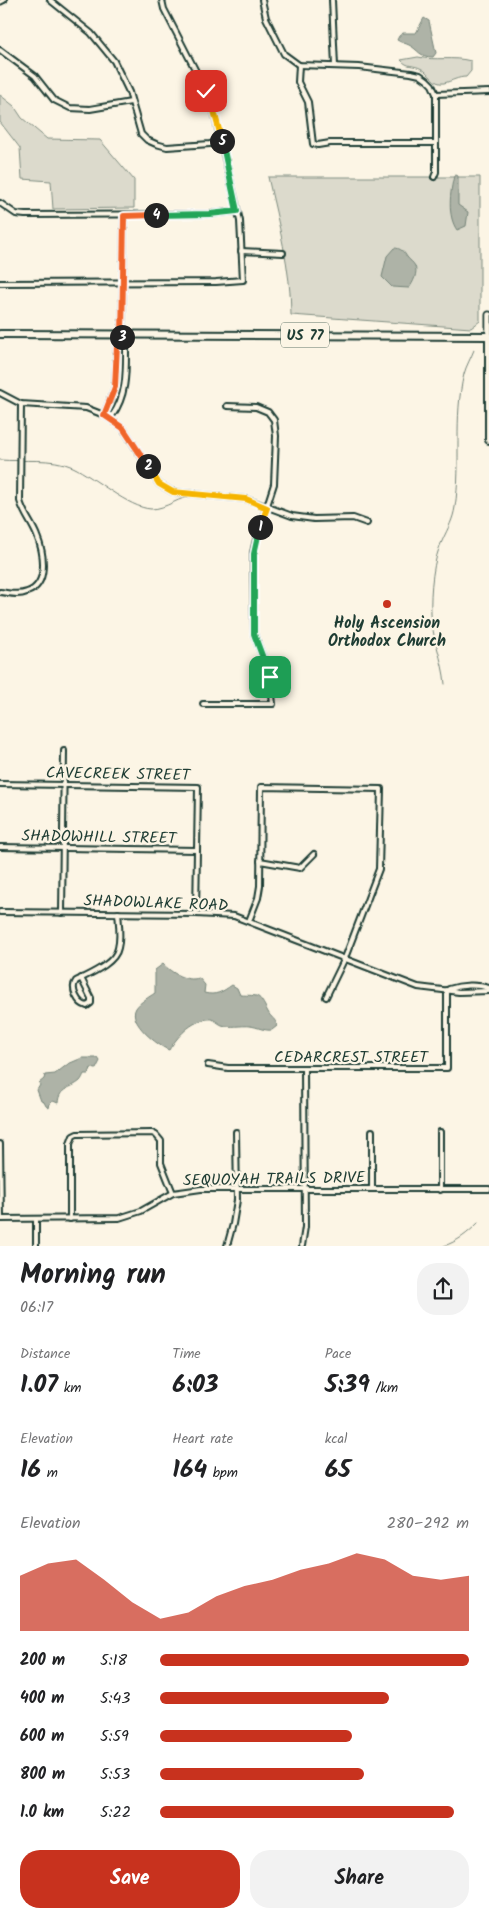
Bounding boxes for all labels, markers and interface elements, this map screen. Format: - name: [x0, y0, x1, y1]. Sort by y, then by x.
- pin: [185, 70, 227, 112]
- icon: check: [192, 77, 220, 105]
- pin: 5: [210, 128, 234, 154]
- text: 5: [219, 130, 226, 152]
- pin: 4: [144, 202, 168, 228]
- text: 4: [153, 204, 160, 226]
- road number: US 77: [281, 322, 329, 348]
- pin: 3: [110, 324, 134, 350]
- text: 3: [119, 326, 126, 348]
- pin: 2: [136, 454, 160, 478]
- text: 2: [144, 455, 153, 477]
- pin: 1: [248, 514, 272, 540]
- text: 1: [258, 516, 263, 538]
- marker: Holy Ascension Orthodox Church: [381, 598, 393, 610]
- place label: Holy Ascension Orthodox Church: [328, 611, 446, 654]
- pin: [249, 656, 291, 698]
- icon: arrive: [256, 663, 284, 691]
- street label: CAVECREEK STREET: [46, 761, 192, 788]
- street label: SHADOWHILL STREET: [21, 824, 178, 851]
- street label: SHADOWLAKE ROAD: [83, 888, 229, 919]
- street label: CEDARCREST STREET: [274, 1045, 429, 1070]
- street label: SEQUOYAH TRAILS DRIVE: [183, 1165, 366, 1194]
- text: Morning run: [20, 1253, 166, 1298]
- button: share: [417, 1263, 469, 1315]
- text: 06:17: [20, 1295, 53, 1320]
- text: Distance: [20, 1343, 70, 1365]
- text: Time: [172, 1343, 201, 1365]
- text: Pace: [325, 1343, 351, 1365]
- text: 1.07: [20, 1365, 58, 1405]
- text: 6:03: [172, 1365, 219, 1405]
- text: 5:39: [325, 1365, 370, 1405]
- text: km: [58, 1377, 81, 1399]
- text: /km: [370, 1377, 398, 1399]
- text: Elevation: [20, 1428, 73, 1450]
- text: Heart rate: [172, 1428, 233, 1450]
- text: kcal: [325, 1428, 347, 1450]
- text: 16: [20, 1450, 41, 1490]
- text: 164: [172, 1450, 207, 1490]
- text: 65: [325, 1450, 351, 1490]
- text: m: [41, 1462, 58, 1484]
- text: bpm: [207, 1462, 238, 1484]
- text: Elevation: [20, 1511, 81, 1536]
- text: 280–292 m: [387, 1511, 469, 1536]
- text: 200 m: [20, 1648, 65, 1673]
- text: 5:18: [100, 1648, 127, 1673]
- text: 400 m: [20, 1686, 64, 1711]
- text: 5:43: [100, 1686, 130, 1711]
- text: 600 m: [20, 1724, 64, 1749]
- text: 5:59: [100, 1724, 129, 1749]
- text: 800 m: [20, 1762, 65, 1787]
- text: 5:53: [100, 1762, 130, 1787]
- text: 1.0 km: [20, 1800, 64, 1825]
- text: 5:22: [100, 1800, 131, 1825]
- button: Save: [20, 1850, 240, 1908]
- button: Share: [250, 1850, 469, 1908]

